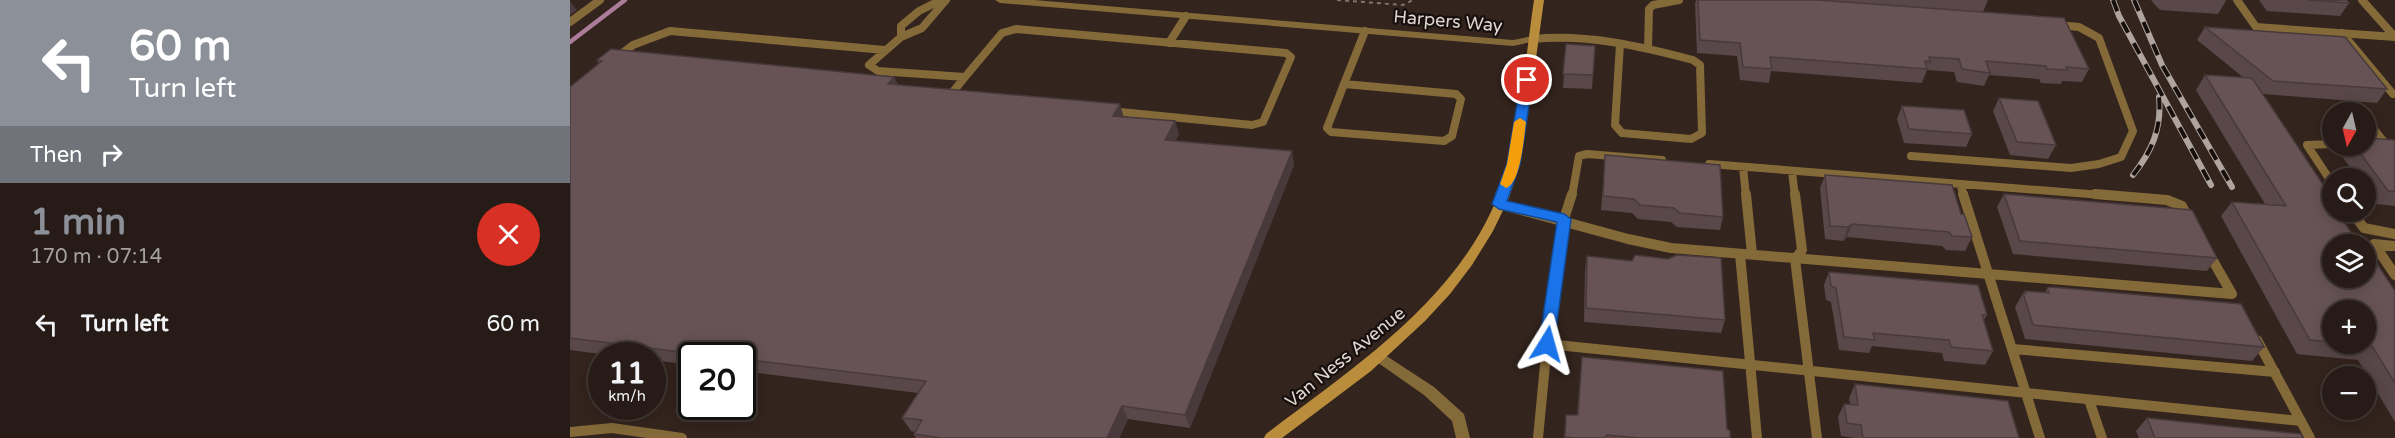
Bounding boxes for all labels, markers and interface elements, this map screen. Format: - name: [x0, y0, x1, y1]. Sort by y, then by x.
- street label: Harpers Way: [1393, 5, 1504, 37]
- text: 60 m: [129, 21, 231, 72]
- icon: left: [30, 24, 108, 102]
- pin: [1501, 54, 1552, 105]
- icon: arrive: [1510, 63, 1543, 96]
- text: Turn left: [129, 72, 236, 105]
- north arrow: [2322, 102, 2376, 156]
- map controls: [2322, 102, 2376, 420]
- icon: right: [95, 138, 128, 171]
- text: Then: [30, 142, 83, 168]
- button: search: [2322, 168, 2376, 222]
- text: 1 min: [30, 201, 126, 244]
- button: close: [477, 203, 540, 266]
- button: layers: [2322, 234, 2376, 288]
- text: 170 m · 07:14: [30, 245, 162, 269]
- button: +: [2322, 300, 2376, 354]
- street label: Van Ness Avenue: [1281, 302, 1409, 412]
- icon: left: [30, 308, 63, 341]
- text: Turn left: [81, 311, 169, 337]
- text: 60 m: [486, 311, 540, 337]
- position arrow: [1515, 312, 1579, 376]
- speed limit sign: 20: [678, 342, 756, 420]
- text: 11: [608, 355, 646, 392]
- button: −: [2322, 366, 2376, 420]
- text: km/h: [608, 387, 646, 405]

